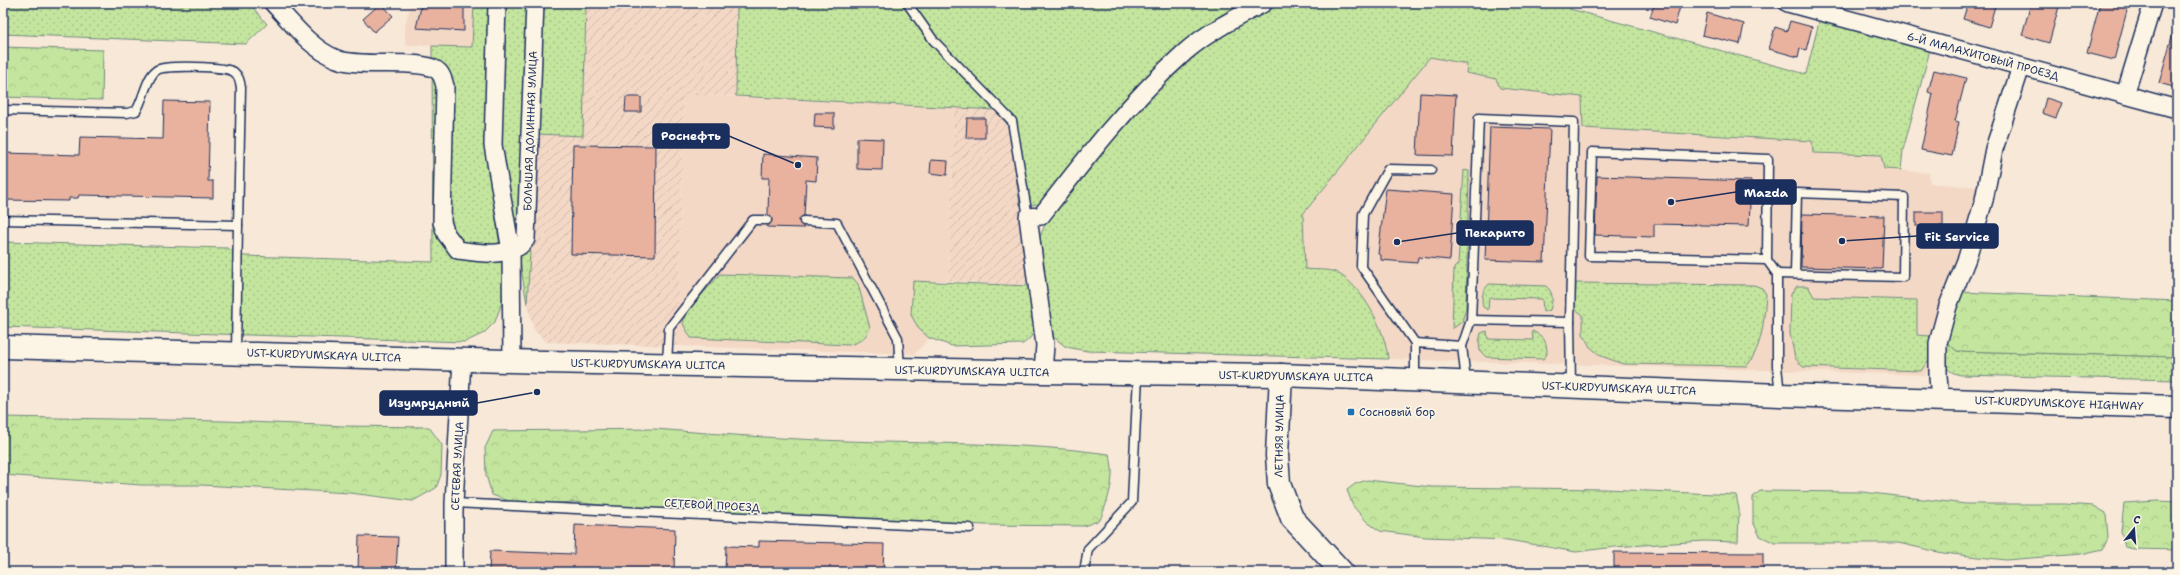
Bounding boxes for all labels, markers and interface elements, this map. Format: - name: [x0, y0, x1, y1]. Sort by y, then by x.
- street label: 6-Й МАЛАХИТОВЫЙ ПРОЕЗД: [1905, 28, 2061, 84]
- street label: БОЛЬШАЯ ДОЛИННАЯ УЛИЦА: [520, 51, 541, 211]
- callout: Роснефть: [653, 124, 729, 148]
- text: Роснефть: [661, 128, 721, 144]
- callout: Mazda: [1736, 180, 1796, 204]
- text: Mazda: [1744, 185, 1789, 201]
- callout: Пекарито: [1457, 221, 1533, 245]
- callout: Fit Service: [1917, 224, 1998, 248]
- text: Пекарито: [1465, 225, 1526, 241]
- text: Fit Service: [1924, 229, 1990, 245]
- street label: UST-KURDYUMSKAYA ULITCA: [246, 345, 402, 366]
- street label: UST-KURDYUMSKAYA ULITCA: [570, 356, 726, 373]
- street label: UST-KURDYUMSKAYA ULITCA: [894, 363, 1050, 380]
- street label: UST-KURDYUMSKAYA ULITCA: [1218, 368, 1374, 385]
- street label: UST-KURDYUMSKAYA ULITCA: [1541, 378, 1697, 399]
- callout: Изумрудный: [380, 391, 477, 415]
- street label: UST-KURDYUMSKOYE HIGHWAY: [1974, 393, 2144, 414]
- street label: ЛЕТНЯЯ УЛИЦА: [1271, 394, 1288, 478]
- text: Изумрудный: [388, 395, 470, 411]
- place label: Сосновый бор: [1359, 405, 1435, 420]
- marker: Сосновый бор: [1346, 407, 1356, 417]
- street label: СЕТЕВАЯ УЛИЦА: [448, 421, 467, 511]
- street label: СЕТЕВОЙ ПРОЕЗД: [664, 495, 761, 516]
- north arrow: [2114, 509, 2154, 549]
- text: С: [2131, 512, 2142, 528]

